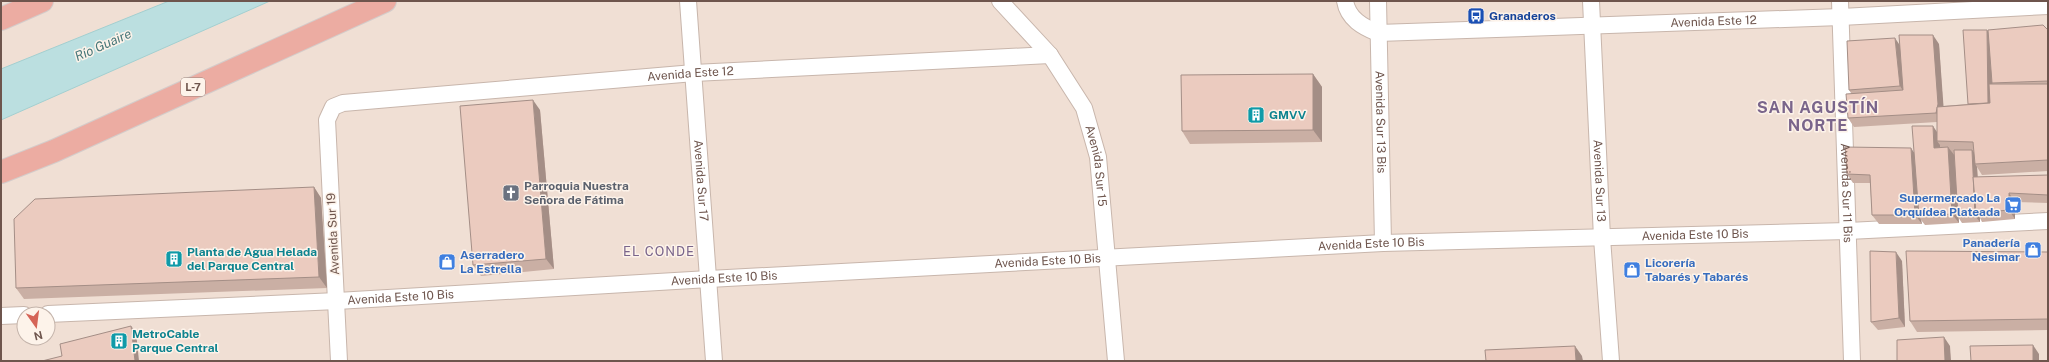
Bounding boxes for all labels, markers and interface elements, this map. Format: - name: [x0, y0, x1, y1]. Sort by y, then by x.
- bus stop icon: Granaderos: [1466, 6, 1486, 26]
- place label: Granaderos: [1489, 9, 1556, 23]
- street label: Avenida Este 12: [1670, 13, 1757, 30]
- water label: Río Guaire: [72, 26, 134, 64]
- street label: Avenida Este 12: [647, 64, 734, 84]
- street label: Avenida Sur 13 Bis: [1372, 71, 1389, 173]
- road number: L-7: [181, 78, 205, 96]
- district label: SAN AGUSTÍN NORTE: [1757, 97, 1879, 135]
- building icon: GMVV: [1246, 105, 1266, 125]
- place label: GMVV: [1269, 108, 1307, 122]
- street label: Avenida Sur 15: [1082, 124, 1109, 207]
- street label: Avenida Sur 17: [691, 139, 711, 222]
- street label: Avenida Sur 13: [1590, 139, 1608, 222]
- street label: Avenida Sur 11 Bis: [1838, 143, 1855, 243]
- place label: Parroquia Nuestra Señora de Fátima: [524, 179, 629, 207]
- church icon: Parroquia Nuestra Señora de Fátima: [501, 183, 521, 203]
- place label: Supermercado La Orquídea Plateada: [1894, 191, 2000, 219]
- street label: Avenida Sur 19: [324, 193, 342, 275]
- supermarket icon: Supermercado La Orquídea Plateada: [2003, 195, 2023, 215]
- street label: Avenida Este 10 Bis: [1641, 227, 1749, 243]
- street label: Avenida Este 10 Bis: [1317, 235, 1425, 253]
- place label: Panadería Nesimar: [1963, 236, 2020, 264]
- shop icon: Panadería Nesimar: [2023, 240, 2043, 260]
- district label: EL CONDE: [623, 244, 695, 259]
- place label: Planta de Agua Helada del Parque Central: [187, 245, 317, 273]
- place label: Aserradero La Estrella: [460, 248, 524, 276]
- building icon: Planta de Agua Helada del Parque Central: [164, 249, 184, 269]
- street label: Avenida Este 10 Bis: [994, 251, 1101, 271]
- shop icon: Aserradero La Estrella: [437, 252, 457, 272]
- place label: Licorería Tabarés y Tabarés: [1645, 256, 1748, 284]
- shop icon: Licorería Tabarés y Tabarés: [1622, 260, 1642, 280]
- street label: Avenida Este 10 Bis: [670, 268, 778, 288]
- street label: Avenida Este 10 Bis: [347, 287, 454, 307]
- north arrow: [16, 306, 56, 346]
- place label: MetroCable Parque Central: [132, 327, 218, 355]
- text: N: [33, 329, 44, 343]
- building icon: MetroCable Parque Central: [109, 331, 129, 351]

